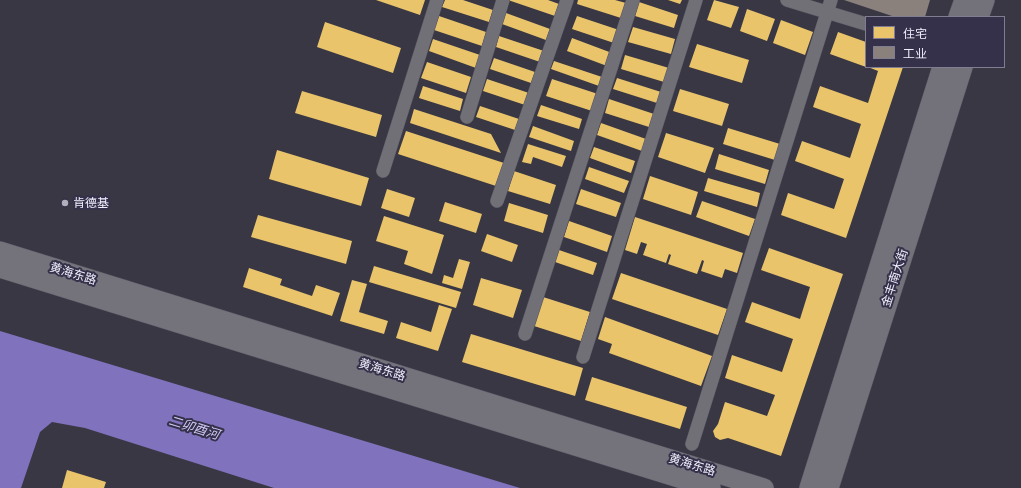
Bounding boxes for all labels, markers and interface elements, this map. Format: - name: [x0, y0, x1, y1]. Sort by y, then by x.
- legend: [865, 16, 1005, 68]
- text: 住宅: [903, 28, 927, 40]
- text: 工业: [903, 48, 927, 60]
- place label: 肯德基: [73, 196, 109, 210]
- marker: 肯德基: [60, 198, 70, 208]
- street label: 金丰南大街: [879, 247, 911, 309]
- street label: 黄海东路: [48, 260, 98, 288]
- street label: 黄海东路: [357, 356, 407, 384]
- water label: 二卯酉河: [167, 413, 221, 443]
- street label: 黄海东路: [667, 451, 717, 479]

